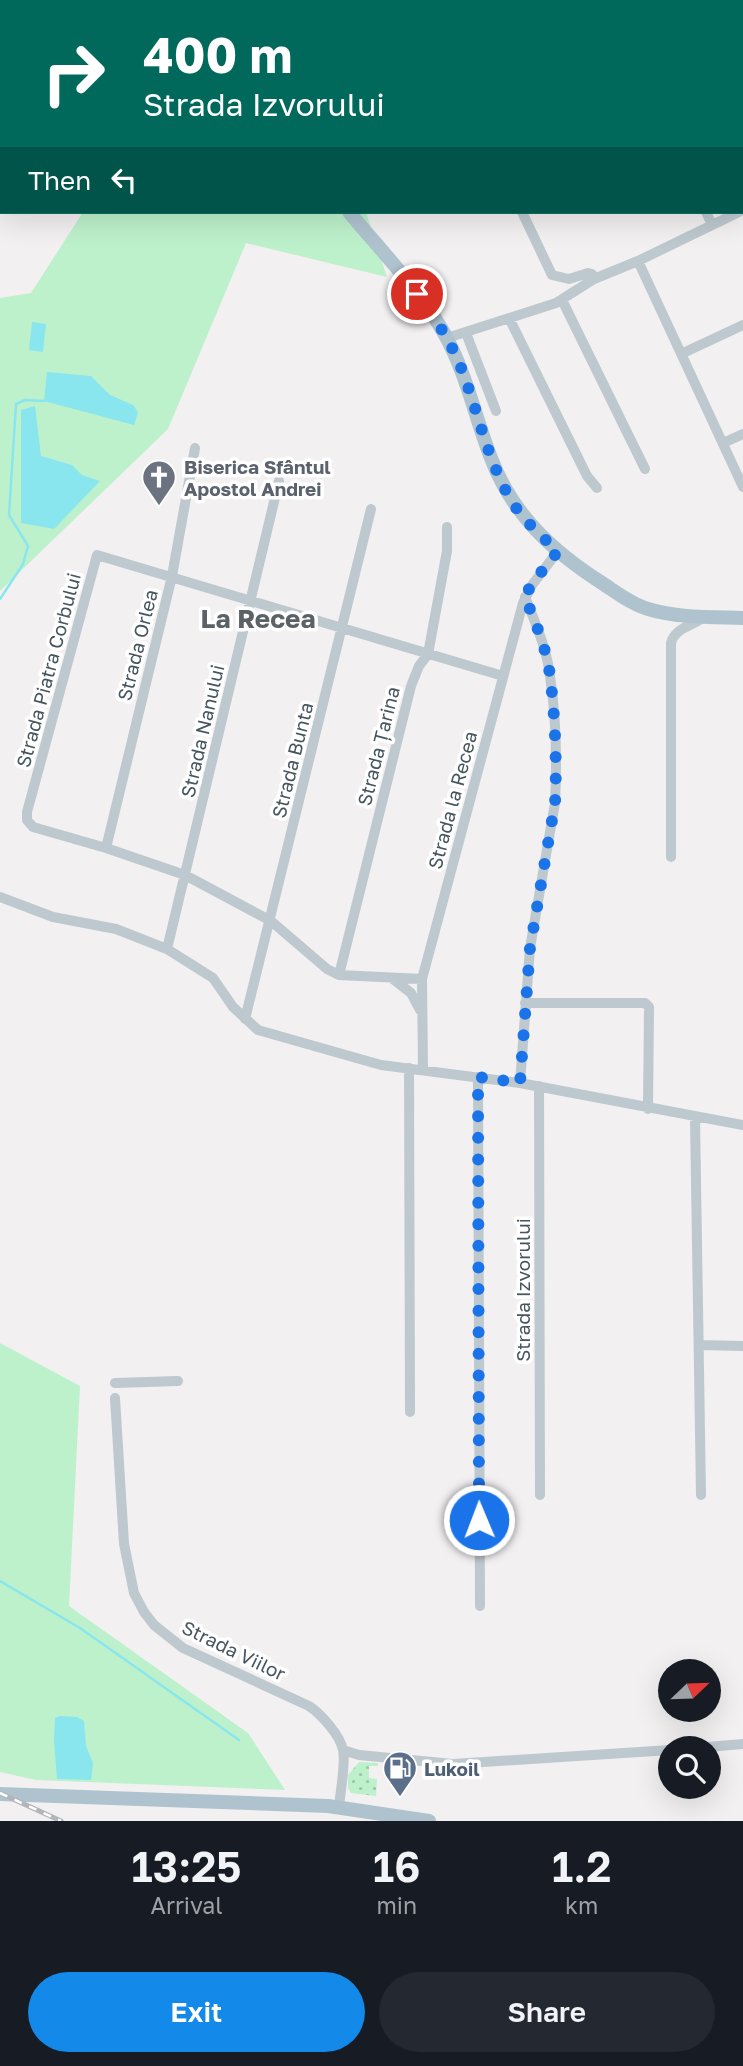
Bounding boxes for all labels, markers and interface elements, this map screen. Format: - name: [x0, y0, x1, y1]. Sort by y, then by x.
- text: 400 m: [143, 25, 292, 84]
- icon: right: [28, 28, 119, 119]
- text: Strada Izvorului: [143, 85, 385, 123]
- icon: left: [105, 161, 143, 199]
- text: Then: [28, 165, 91, 196]
- pin: [387, 264, 447, 324]
- icon: arrive: [398, 275, 436, 313]
- place label: Biserica Sfântul Apostol Andrei: [184, 455, 331, 500]
- church icon: Biserica Sfântul Apostol Andrei: [140, 458, 178, 507]
- street label: Strada Piatra Corbului: [11, 570, 85, 770]
- street label: Strada Orlea: [112, 587, 162, 703]
- district label: La Recea: [200, 603, 316, 634]
- street label: Strada Nanului: [176, 662, 228, 800]
- street label: Strada Țarina: [352, 684, 405, 808]
- street label: Strada Bunta: [267, 700, 317, 820]
- street label: Strada la Recea: [423, 728, 481, 872]
- street label: Strada Izvorului: [511, 1218, 534, 1362]
- position arrow: [442, 1483, 516, 1557]
- street label: Strada Viilor: [179, 1615, 290, 1685]
- north arrow: [658, 1659, 721, 1722]
- map controls: [658, 1659, 721, 1799]
- button: search: [658, 1736, 721, 1799]
- fuel station icon: Lukoil: [381, 1749, 419, 1798]
- place label: Lukoil: [424, 1757, 480, 1780]
- text: 13:25: [132, 1841, 241, 1891]
- text: 16: [373, 1841, 420, 1891]
- text: 1.2: [552, 1841, 611, 1891]
- text: Arrival: [151, 1891, 223, 1919]
- text: min: [376, 1891, 417, 1919]
- text: km: [565, 1891, 598, 1919]
- button: Exit: [28, 1972, 365, 2052]
- button: Share: [379, 1972, 715, 2052]

